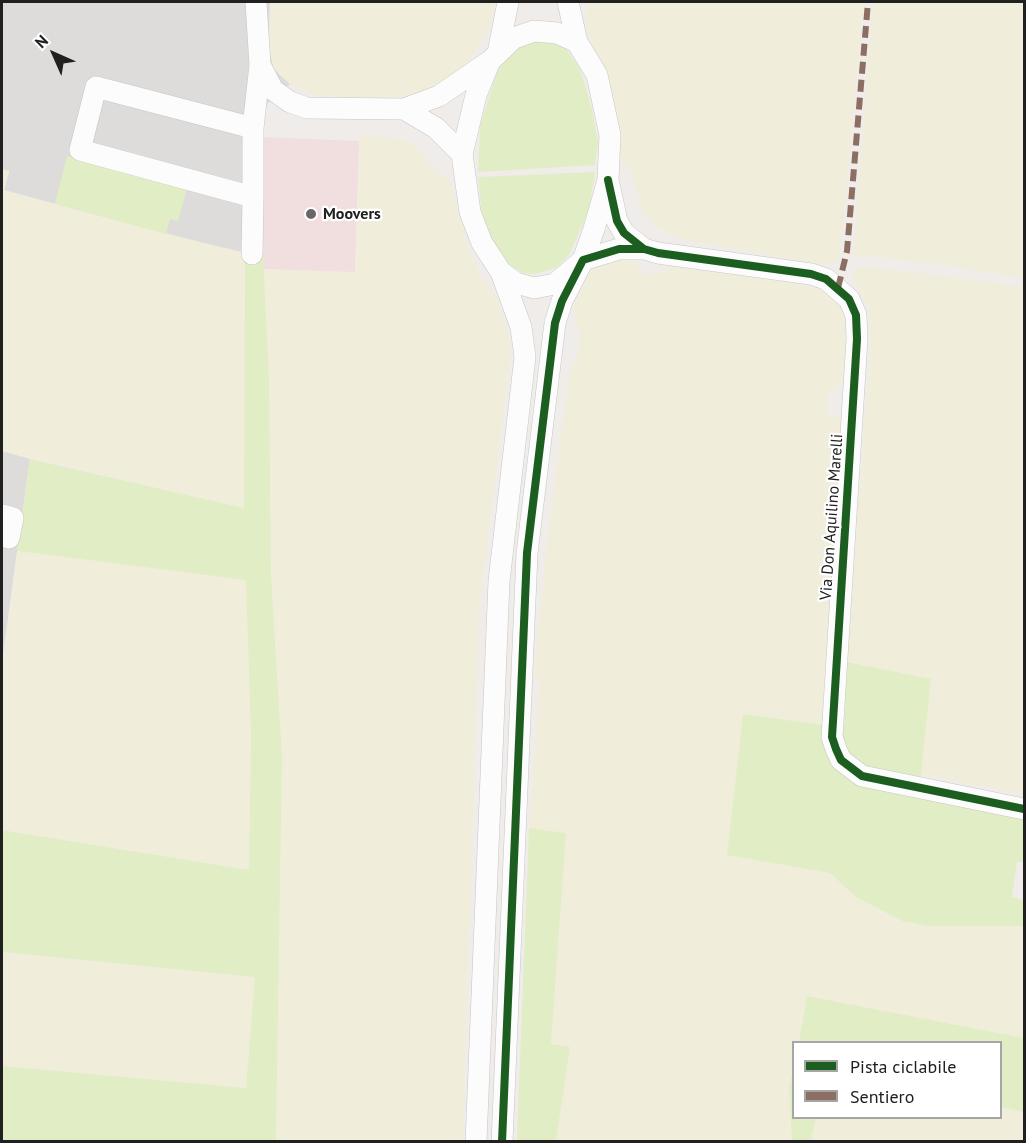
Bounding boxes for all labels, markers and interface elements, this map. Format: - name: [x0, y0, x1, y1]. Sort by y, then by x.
- north arrow: [24, 24, 84, 84]
- text: N: [30, 30, 52, 52]
- place label: Moovers: [323, 204, 381, 224]
- marker: Moovers: [304, 207, 318, 221]
- street label: Via Don Aquilino Marelli: [817, 433, 847, 601]
- legend: [792, 1041, 1002, 1119]
- text: Pista ciclabile: [850, 1055, 957, 1078]
- text: Sentiero: [850, 1085, 914, 1108]

